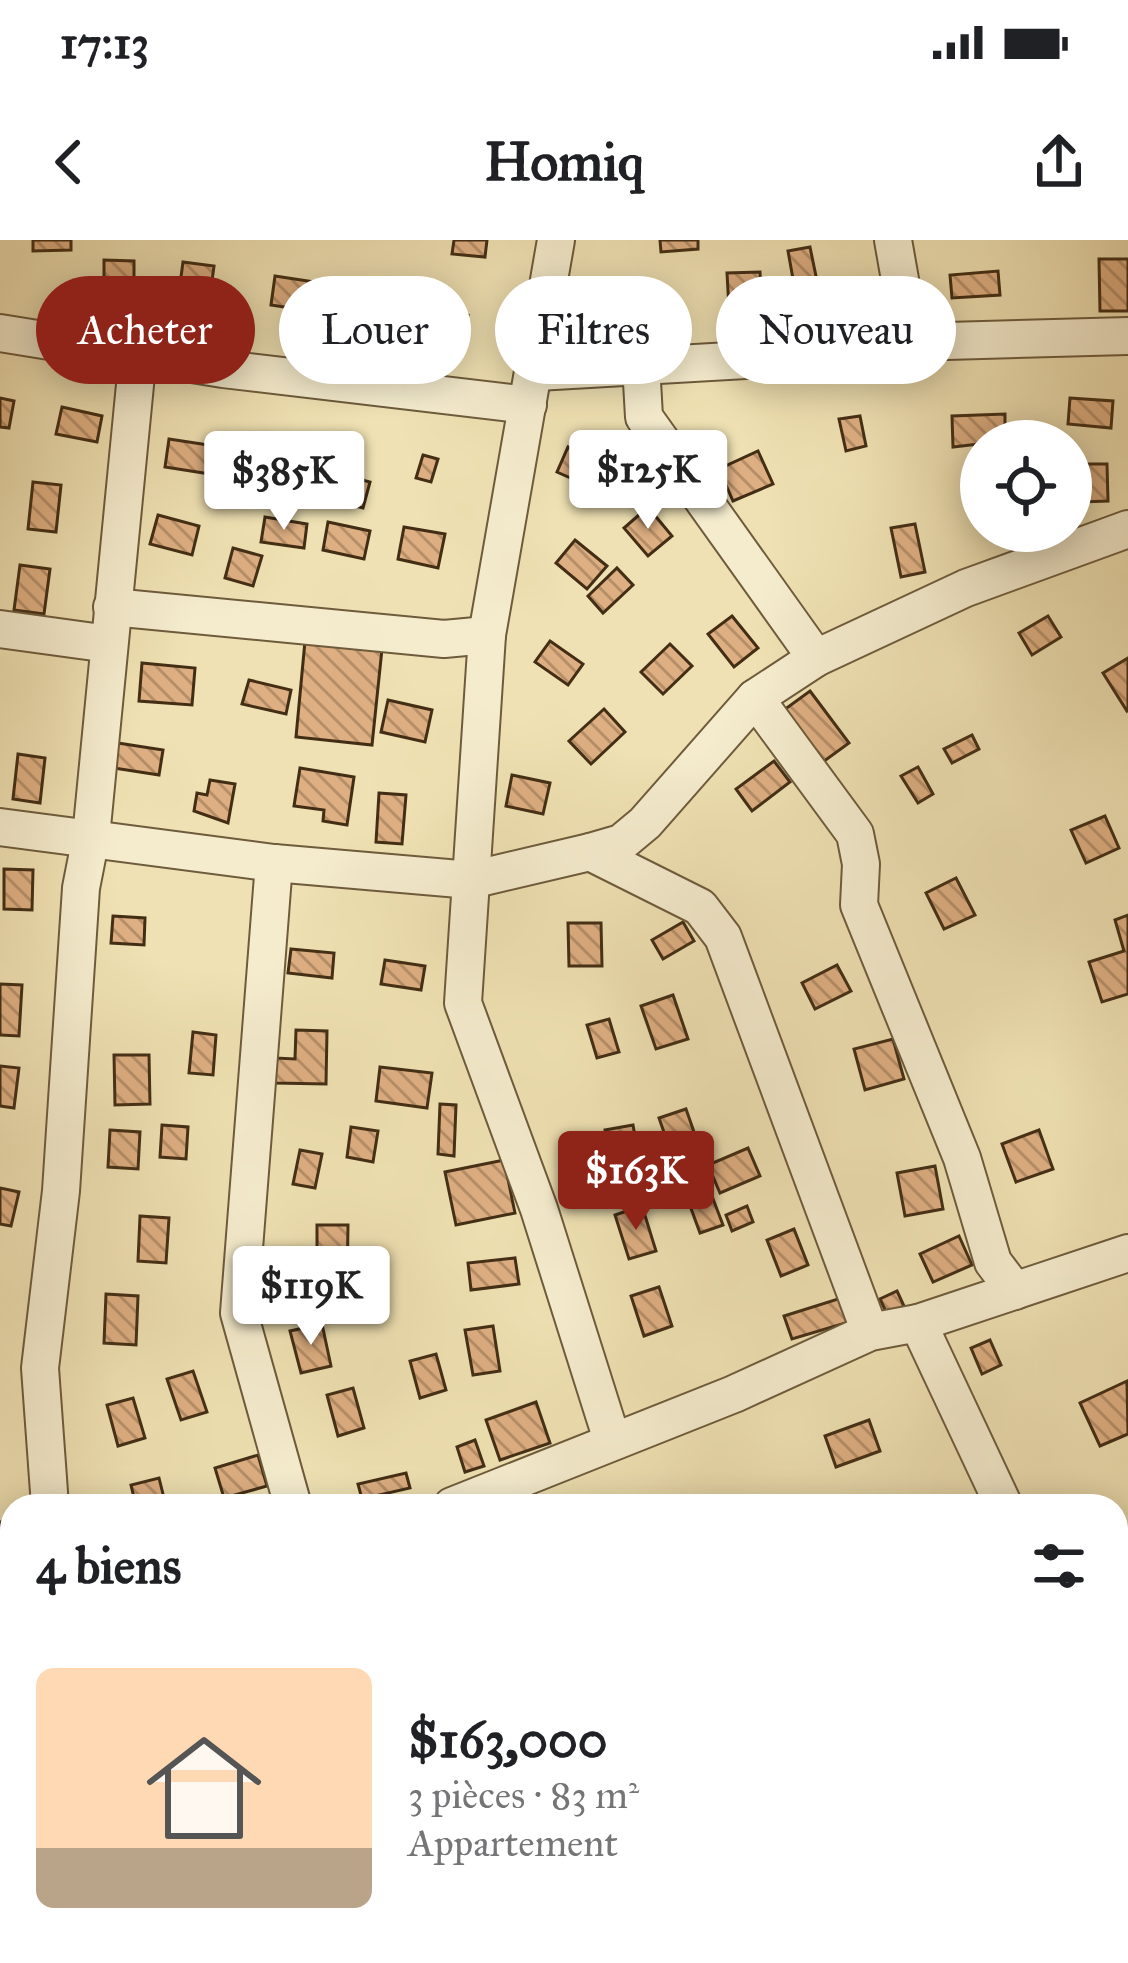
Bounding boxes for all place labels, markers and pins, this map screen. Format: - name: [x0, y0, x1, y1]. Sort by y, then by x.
- pin: $125K: [564, 430, 732, 532]
- pin: $385K: [200, 431, 368, 533]
- pin: $163K: [552, 1131, 720, 1233]
- pin: $119K: [227, 1246, 395, 1348]

